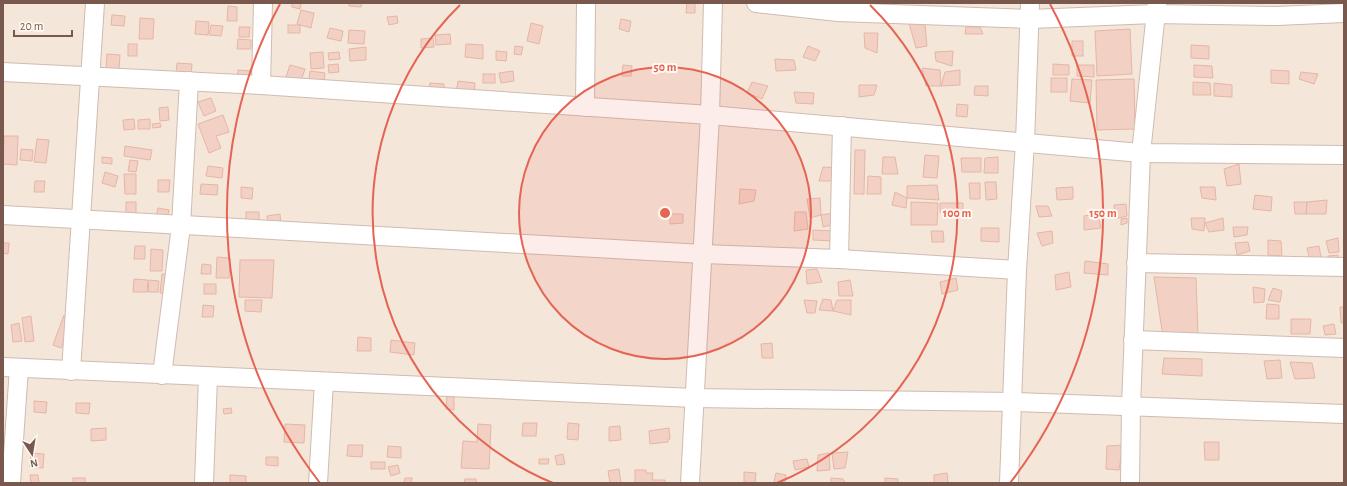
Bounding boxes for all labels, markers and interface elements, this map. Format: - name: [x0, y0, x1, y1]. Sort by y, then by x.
- scale bar: [14, 12, 72, 38]
- text: 20 m: [20, 20, 43, 32]
- text: 50 m: [654, 61, 677, 73]
- centre of rings: [658, 206, 672, 220]
- text: 100 m: [943, 207, 971, 219]
- text: 150 m: [1089, 207, 1117, 219]
- north arrow: [12, 434, 52, 474]
- text: N: [29, 457, 39, 469]

